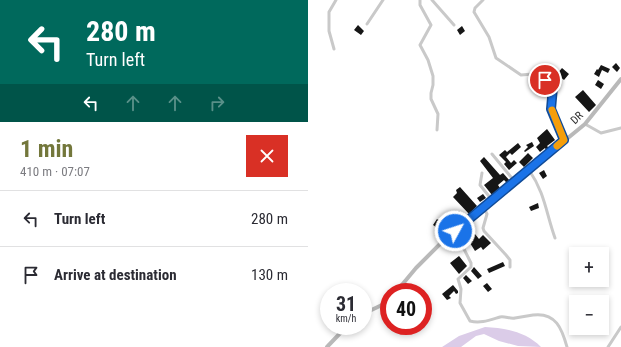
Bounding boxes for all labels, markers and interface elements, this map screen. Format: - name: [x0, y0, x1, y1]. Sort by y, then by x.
- text: 280 m: [86, 15, 156, 48]
- icon: left: [20, 16, 72, 68]
- text: Turn left: [86, 49, 145, 70]
- pin: [528, 63, 562, 97]
- icon: arrive: [534, 69, 556, 91]
- icon: left: [80, 92, 102, 114]
- icon: ahead: [122, 92, 144, 114]
- icon: ahead: [164, 92, 186, 114]
- icon: right: [206, 92, 228, 114]
- street label: DR: [568, 109, 586, 127]
- text: 1 min: [20, 135, 73, 163]
- button: close: [246, 135, 288, 177]
- text: 410 m · 07:07: [20, 164, 90, 179]
- icon: left: [20, 208, 42, 230]
- text: Turn left: [54, 210, 105, 228]
- text: 280 m: [251, 210, 288, 228]
- position arrow: [434, 210, 476, 252]
- map controls: [569, 247, 609, 335]
- button: +: [569, 247, 609, 287]
- icon: arrive: [20, 264, 42, 286]
- text: Arrive at destination: [54, 266, 177, 284]
- text: 130 m: [251, 266, 288, 284]
- speed limit sign: 40: [380, 283, 432, 335]
- text: 31: [336, 292, 356, 316]
- button: −: [569, 295, 609, 335]
- text: km/h: [336, 313, 356, 324]

